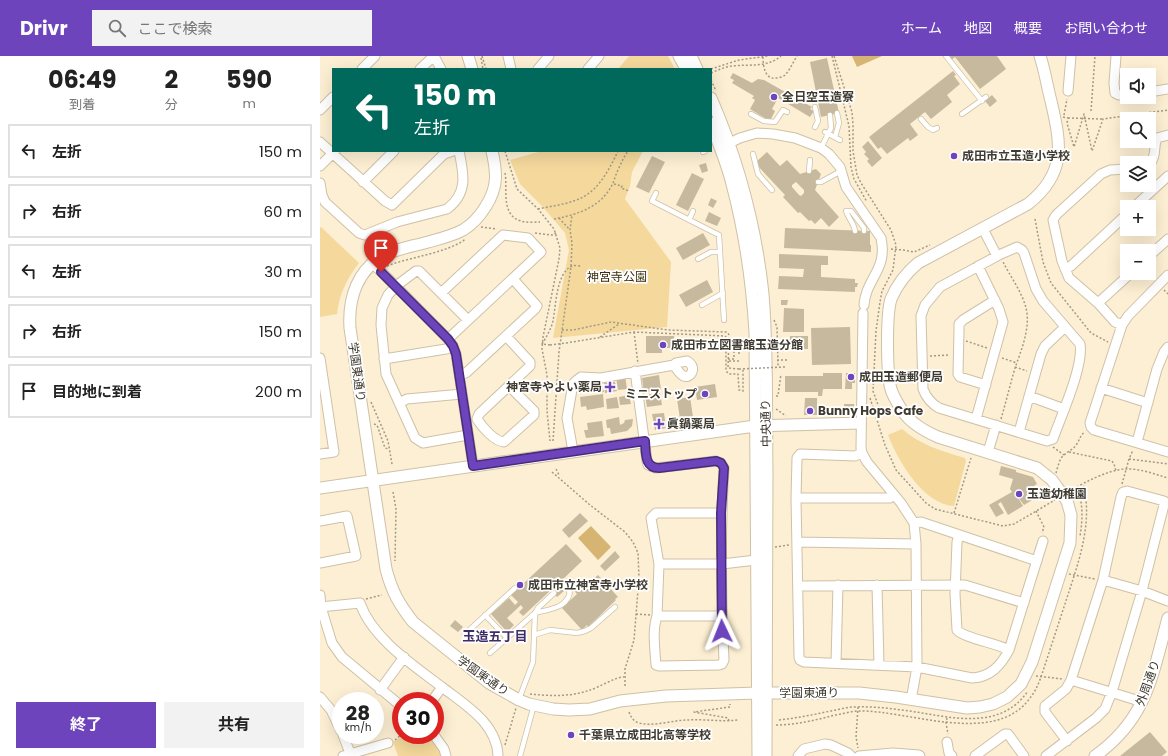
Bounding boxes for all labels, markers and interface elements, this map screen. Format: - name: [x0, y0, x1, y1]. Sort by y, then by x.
- search box: [92, 10, 372, 46]
- text: Drivr: [20, 15, 68, 42]
- icon: search: [106, 17, 128, 39]
- text: ここで検索: [138, 18, 213, 39]
- text: ホーム: [900, 18, 942, 38]
- text: 地図: [964, 18, 992, 38]
- text: 概要: [1014, 18, 1042, 38]
- text: お問い合わせ: [1064, 18, 1148, 38]
- text: 06:49: [48, 63, 117, 96]
- text: 2: [165, 63, 178, 96]
- text: 590: [226, 63, 272, 96]
- map controls: [1120, 68, 1156, 280]
- button: sound: [1120, 68, 1156, 104]
- text: 150 m: [414, 76, 497, 115]
- icon: left: [348, 84, 400, 136]
- place label: 全日空玉造寮: [782, 88, 854, 105]
- marker: 全日空玉造寮: [769, 92, 779, 102]
- text: m: [242, 94, 256, 113]
- text: 到着: [69, 95, 95, 114]
- text: 分: [165, 95, 178, 114]
- button: search: [1120, 112, 1156, 148]
- text: 左折: [414, 115, 450, 140]
- icon: left: [18, 140, 40, 162]
- text: 左折: [52, 141, 82, 162]
- text: 150 m: [259, 141, 302, 162]
- place label: 成田市立玉造小学校: [962, 147, 1070, 164]
- marker: 成田市立玉造小学校: [949, 151, 959, 161]
- button: layers: [1120, 156, 1156, 192]
- icon: right: [18, 200, 40, 222]
- button: +: [1120, 200, 1156, 236]
- text: 右折: [52, 201, 82, 222]
- text: 60 m: [264, 201, 302, 222]
- pin: [364, 231, 398, 272]
- icon: arrive: [370, 237, 392, 259]
- button: −: [1120, 244, 1156, 280]
- icon: left: [18, 260, 40, 282]
- text: 左折: [52, 261, 82, 282]
- text: 30 m: [264, 261, 302, 282]
- park label: 神宮寺公園: [587, 268, 647, 285]
- icon: right: [18, 320, 40, 342]
- text: 右折: [52, 321, 82, 342]
- text: 150 m: [259, 321, 302, 342]
- place label: 成田市立図書館玉造分館: [671, 336, 803, 353]
- marker: 成田市立図書館玉造分館: [658, 340, 668, 350]
- street label: 学園東通り: [345, 341, 370, 403]
- place label: 成田玉造郵便局: [859, 368, 943, 385]
- marker: 成田玉造郵便局: [846, 372, 856, 382]
- place label: 神宮寺やよい薬局: [506, 378, 602, 395]
- icon: arrive: [18, 380, 40, 402]
- text: 目的地に到着: [52, 381, 142, 402]
- text: 200 m: [255, 381, 302, 402]
- marker: 神宮寺やよい薬局: [605, 382, 615, 392]
- place label: ミニストップ: [625, 385, 697, 402]
- marker: ミニストップ: [700, 389, 710, 399]
- street label: 中央通り: [757, 399, 774, 447]
- place label: Bunny Hops Cafe: [818, 402, 924, 419]
- marker: Bunny Hops Cafe: [805, 406, 815, 416]
- place label: 眞鍋薬局: [667, 415, 715, 432]
- marker: 眞鍋薬局: [654, 419, 664, 429]
- place label: 玉造幼稚園: [1027, 485, 1087, 502]
- marker: 玉造幼稚園: [1014, 489, 1024, 499]
- place label: 成田市立神宮寺小学校: [528, 576, 648, 593]
- marker: 成田市立神宮寺小学校: [515, 580, 525, 590]
- position arrow: [701, 610, 743, 652]
- district label: 玉造五丁目: [462, 627, 528, 646]
- street label: 学園東通り: [454, 651, 513, 700]
- street label: 外周通り: [1131, 657, 1164, 708]
- street label: 学園東通り: [779, 684, 839, 701]
- speed limit sign: 30: [392, 692, 444, 744]
- text: 28: [346, 699, 370, 727]
- button: 終了: [16, 702, 156, 748]
- button: 共有: [164, 702, 304, 748]
- text: km/h: [345, 720, 371, 735]
- place label: 千葉県立成田北高等学校: [579, 726, 711, 743]
- marker: 千葉県立成田北高等学校: [566, 730, 576, 740]

